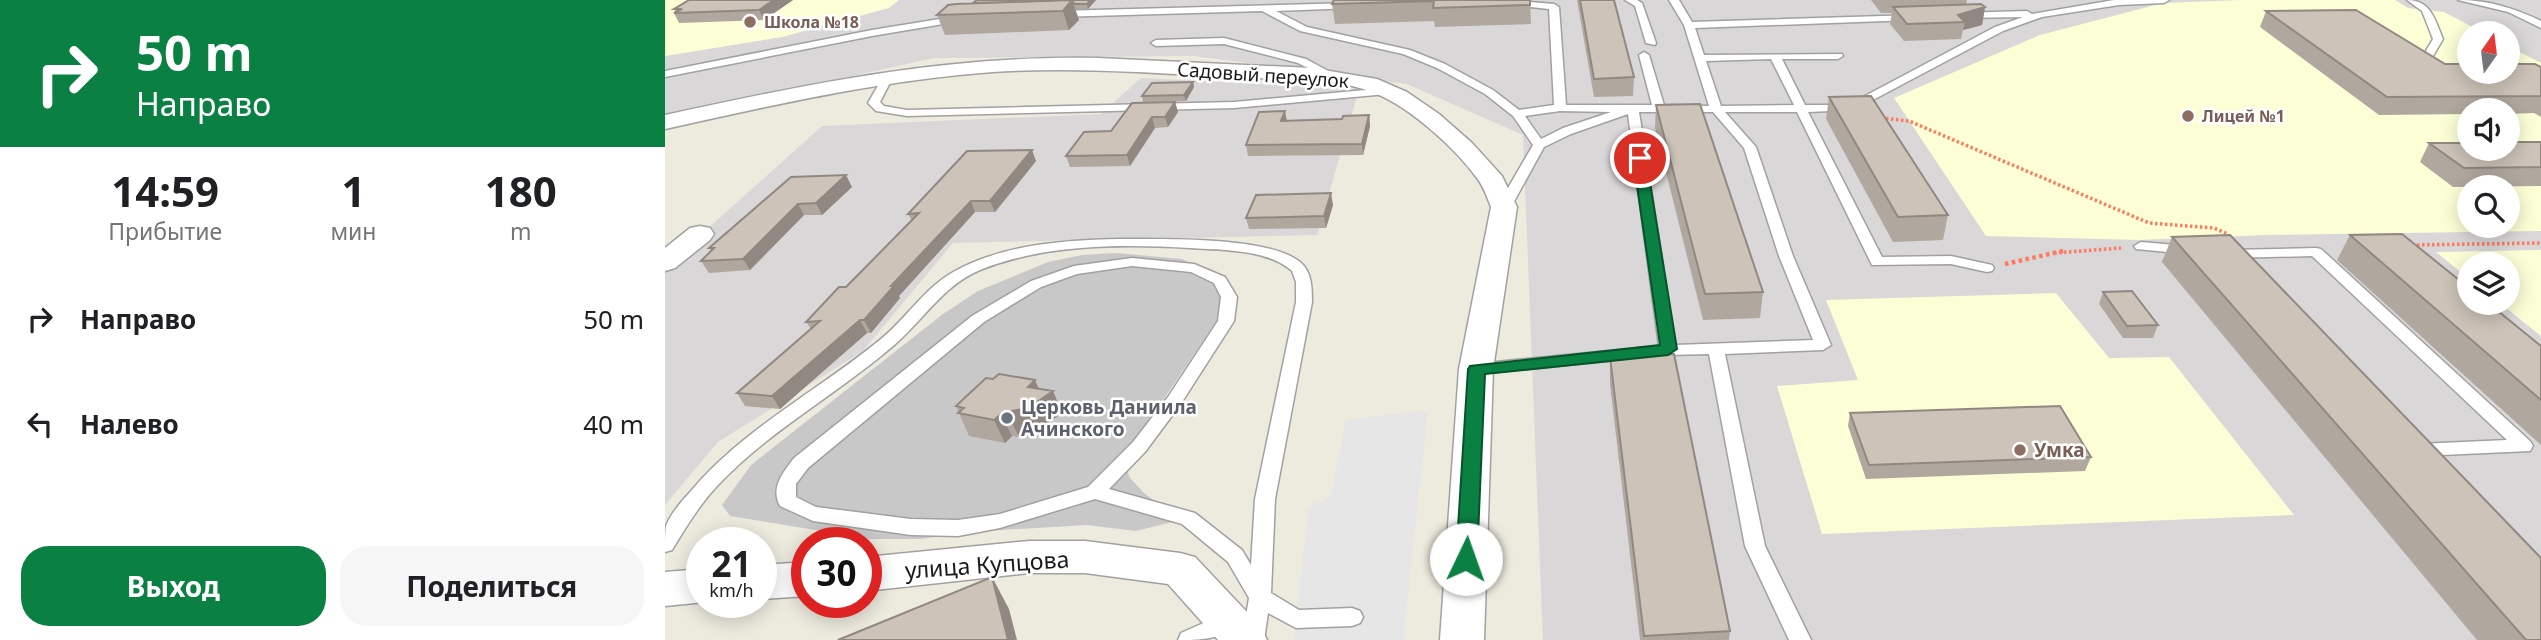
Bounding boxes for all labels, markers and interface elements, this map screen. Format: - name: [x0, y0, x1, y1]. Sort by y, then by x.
- place label: Школа №18: [764, 11, 859, 33]
- marker: Школа №18: [742, 14, 758, 30]
- text: 50 m: [136, 19, 253, 85]
- north arrow: [2457, 21, 2520, 84]
- map controls: [2457, 21, 2520, 315]
- icon: right: [21, 28, 112, 119]
- street label: Садовый переулок: [1176, 56, 1350, 94]
- text: Направо: [136, 82, 271, 125]
- button: sound: [2457, 98, 2520, 161]
- place label: Лицей №1: [2202, 105, 2285, 127]
- marker: Лицей №1: [2180, 108, 2196, 124]
- pin: [1610, 128, 1670, 188]
- icon: arrive: [1621, 139, 1659, 177]
- text: 14:59: [111, 162, 219, 219]
- text: 1: [341, 162, 365, 219]
- text: 180: [485, 162, 557, 219]
- button: search: [2457, 175, 2520, 238]
- text: Прибытие: [108, 215, 222, 247]
- text: мин: [330, 215, 376, 247]
- text: m: [510, 215, 532, 247]
- button: layers: [2457, 252, 2520, 315]
- icon: right: [21, 300, 59, 338]
- text: Направо: [80, 301, 196, 337]
- text: 50 m: [583, 301, 644, 337]
- place label: Церковь Даниила Ачинского: [1021, 394, 1197, 442]
- icon: left: [21, 405, 59, 443]
- text: Налево: [80, 406, 179, 442]
- text: 40 m: [583, 406, 644, 442]
- marker: Церковь Даниила Ачинского: [999, 410, 1015, 426]
- place label: Умка: [2034, 437, 2085, 463]
- marker: Умка: [2012, 442, 2028, 458]
- position arrow: [1429, 522, 1503, 596]
- speed limit sign: 30: [791, 527, 882, 618]
- text: 21: [711, 540, 752, 587]
- street label: улица Купцова: [904, 542, 1070, 586]
- button: Выход: [21, 546, 326, 626]
- button: Поделиться: [340, 546, 644, 626]
- text: km/h: [709, 578, 754, 602]

